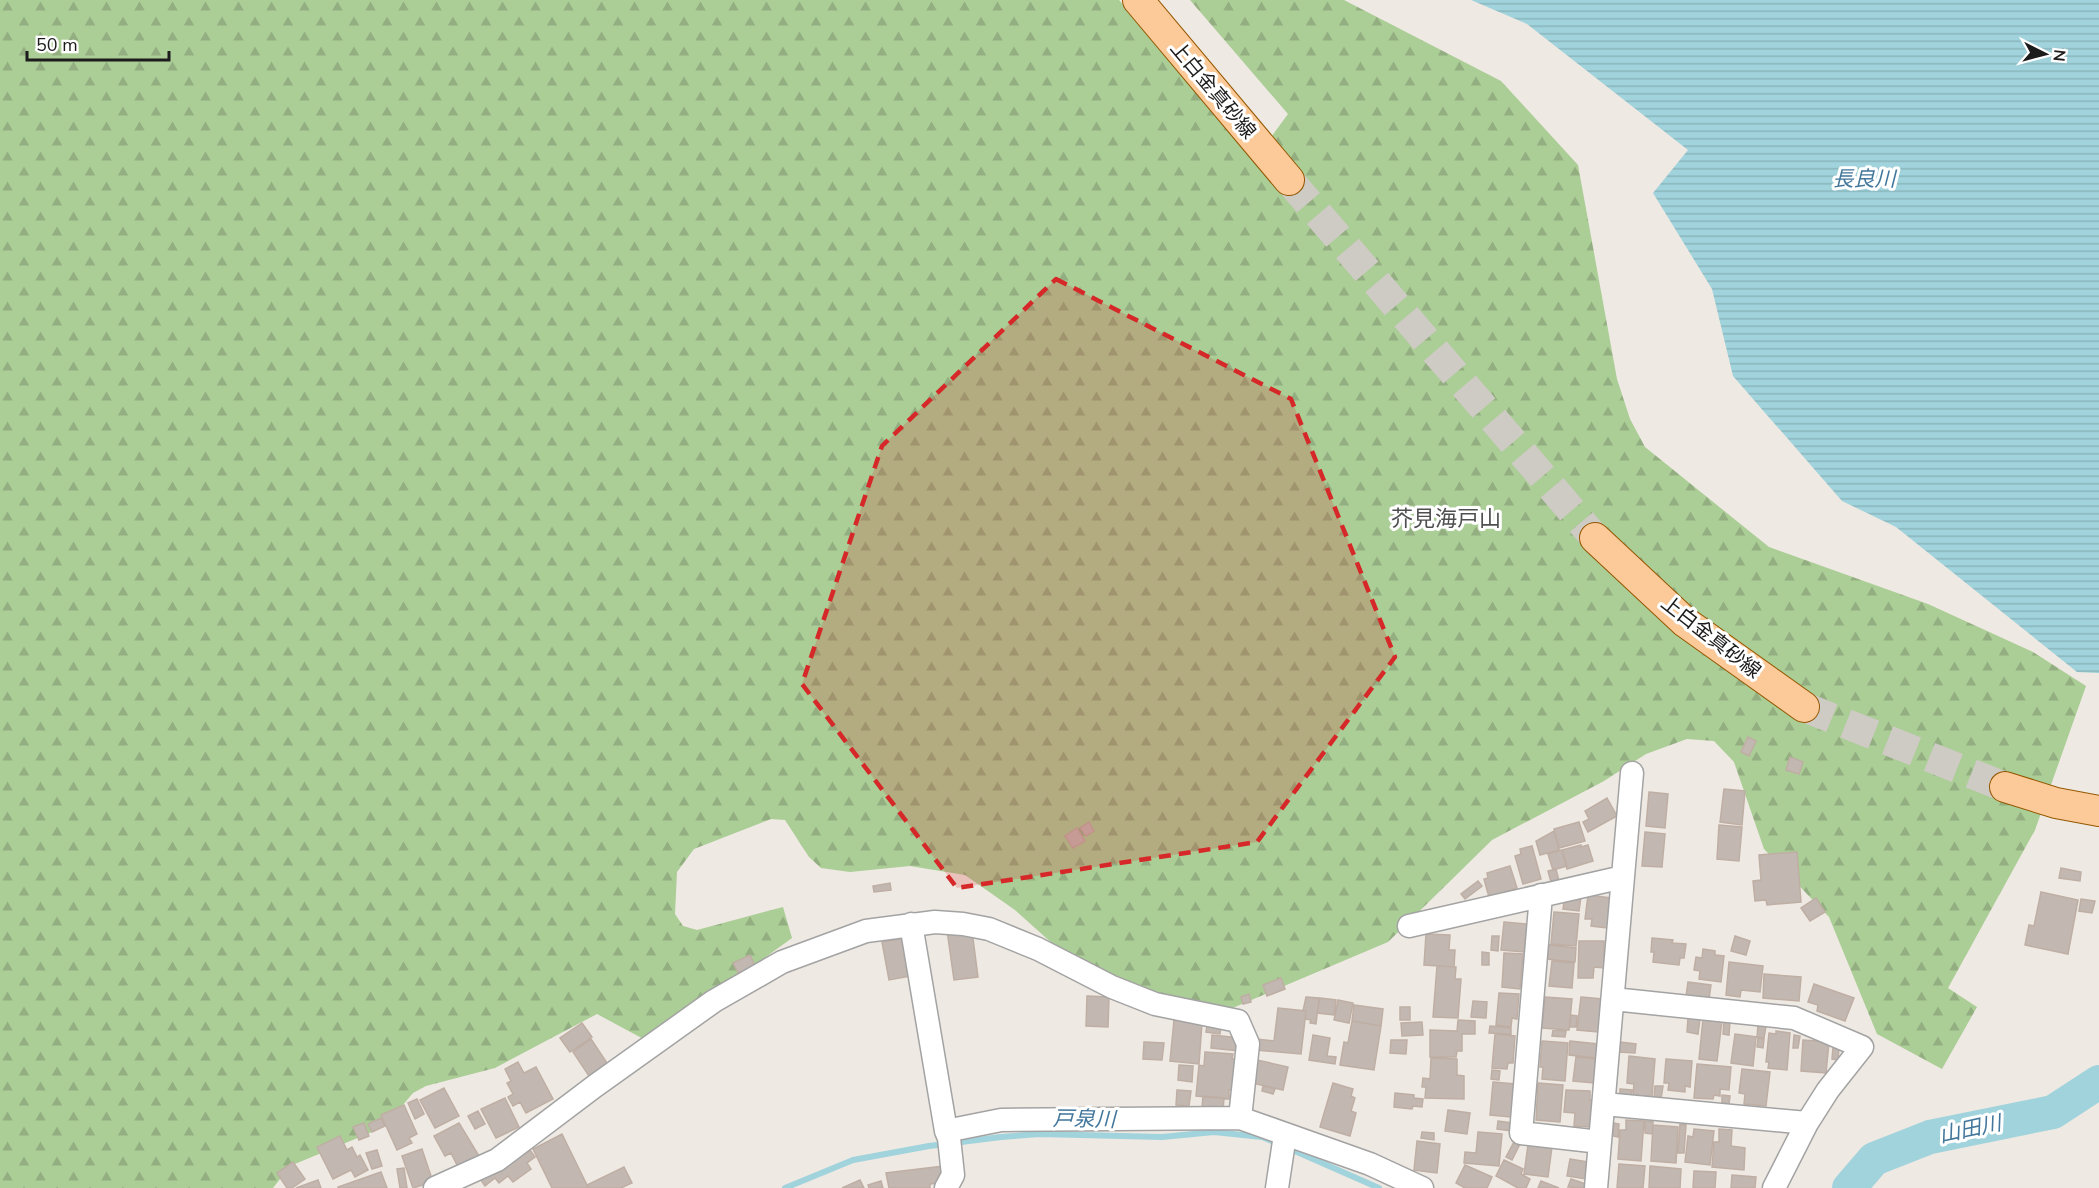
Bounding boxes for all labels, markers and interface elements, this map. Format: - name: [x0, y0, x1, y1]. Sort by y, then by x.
- scale bar: [27, 24, 170, 62]
- north arrow: [2015, 24, 2075, 84]
- text: 50 m: [36, 33, 78, 57]
- street label: 上白金真砂線: [1164, 35, 1262, 145]
- text: N: [2047, 48, 2070, 63]
- water label: 長良川: [1833, 165, 1897, 193]
- district label: 芥見海戸山: [1391, 504, 1501, 534]
- street label: 上白金真砂線: [1655, 589, 1767, 685]
- water label: 戸泉川: [1052, 1104, 1118, 1134]
- water label: 山田川: [1936, 1108, 2006, 1149]

